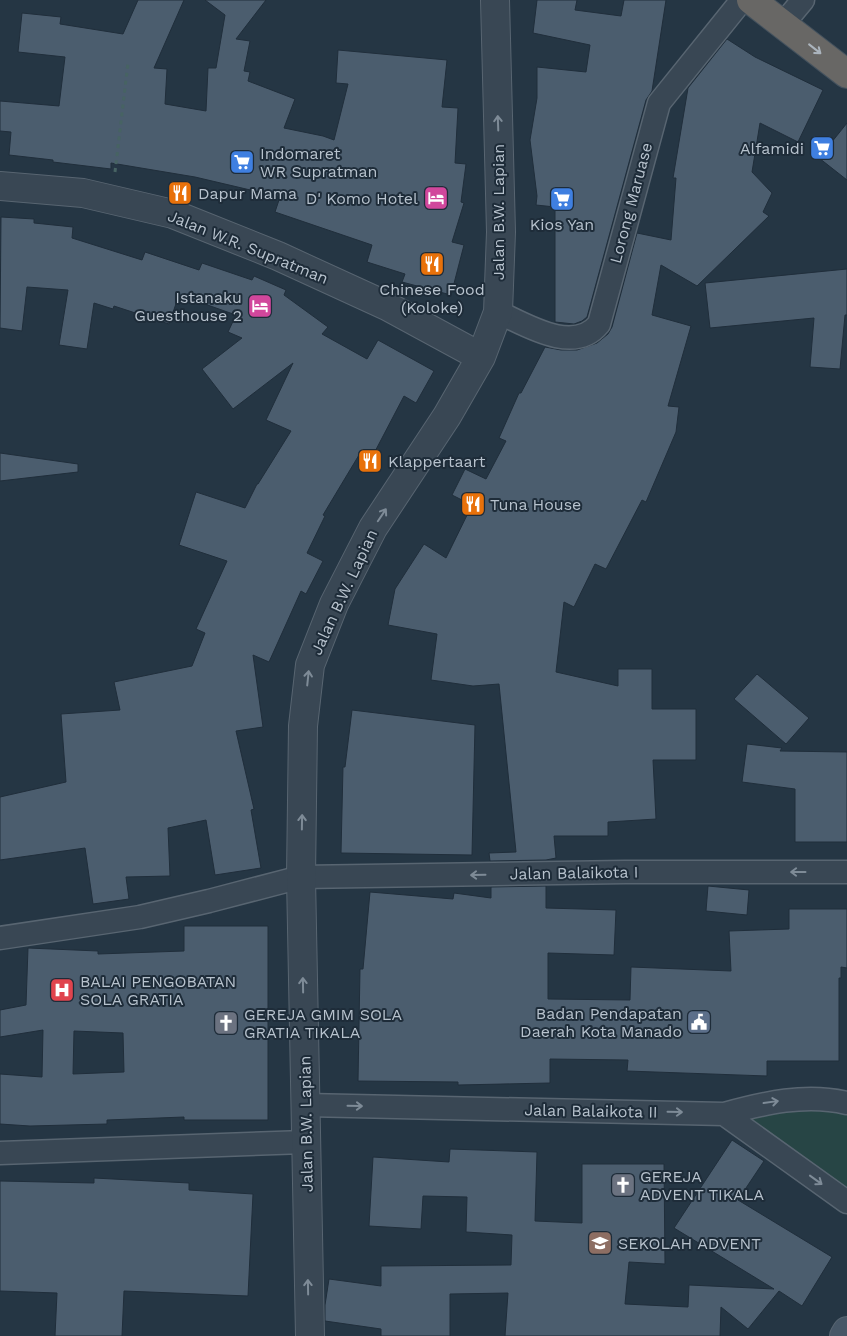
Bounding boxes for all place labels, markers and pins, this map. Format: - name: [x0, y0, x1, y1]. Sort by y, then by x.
- supermarket icon: Alfamidi: [809, 135, 835, 161]
- place label: Alfamidi: [740, 139, 804, 158]
- place label: Indomaret WR Supratman: [260, 144, 378, 181]
- supermarket icon: Indomaret WR Supratman: [229, 149, 255, 175]
- restaurant icon: Dapur Mama: [167, 180, 193, 206]
- place label: Dapur Mama: [198, 184, 297, 203]
- hotel icon: D' Komo Hotel: [423, 185, 449, 211]
- supermarket icon: Kios Yan: [549, 186, 575, 212]
- place label: D' Komo Hotel: [306, 189, 418, 208]
- place label: Kios Yan: [530, 215, 594, 234]
- restaurant icon: Chinese Food (Koloke): [419, 251, 445, 277]
- place label: Chinese Food (Koloke): [379, 280, 485, 317]
- place label: Istanaku Guesthouse 2: [134, 288, 242, 325]
- hotel icon: Istanaku Guesthouse 2: [247, 293, 273, 319]
- restaurant icon: Klappertaart: [357, 448, 383, 474]
- place label: Klappertaart: [388, 452, 486, 471]
- restaurant icon: Tuna House: [460, 491, 486, 517]
- place label: Tuna House: [490, 495, 581, 514]
- place label: BALAI PENGOBATAN SOLA GRATIA: [80, 972, 236, 1009]
- hospital icon: BALAI PENGOBATAN SOLA GRATIA: [49, 977, 75, 1003]
- place label: Badan Pendapatan Daerah Kota Manado: [520, 1004, 682, 1041]
- place label: GEREJA GMIM SOLA GRATIA TIKALA: [244, 1005, 402, 1042]
- public building icon: Badan Pendapatan Daerah Kota Manado: [686, 1009, 712, 1035]
- church icon: GEREJA GMIM SOLA GRATIA TIKALA: [213, 1010, 239, 1036]
- place label: GEREJA ADVENT TIKALA: [640, 1167, 764, 1204]
- church icon: GEREJA ADVENT TIKALA: [610, 1172, 636, 1198]
- school or university icon: SEKOLAH ADVENT: [587, 1230, 613, 1256]
- place label: SEKOLAH ADVENT: [618, 1234, 761, 1253]

